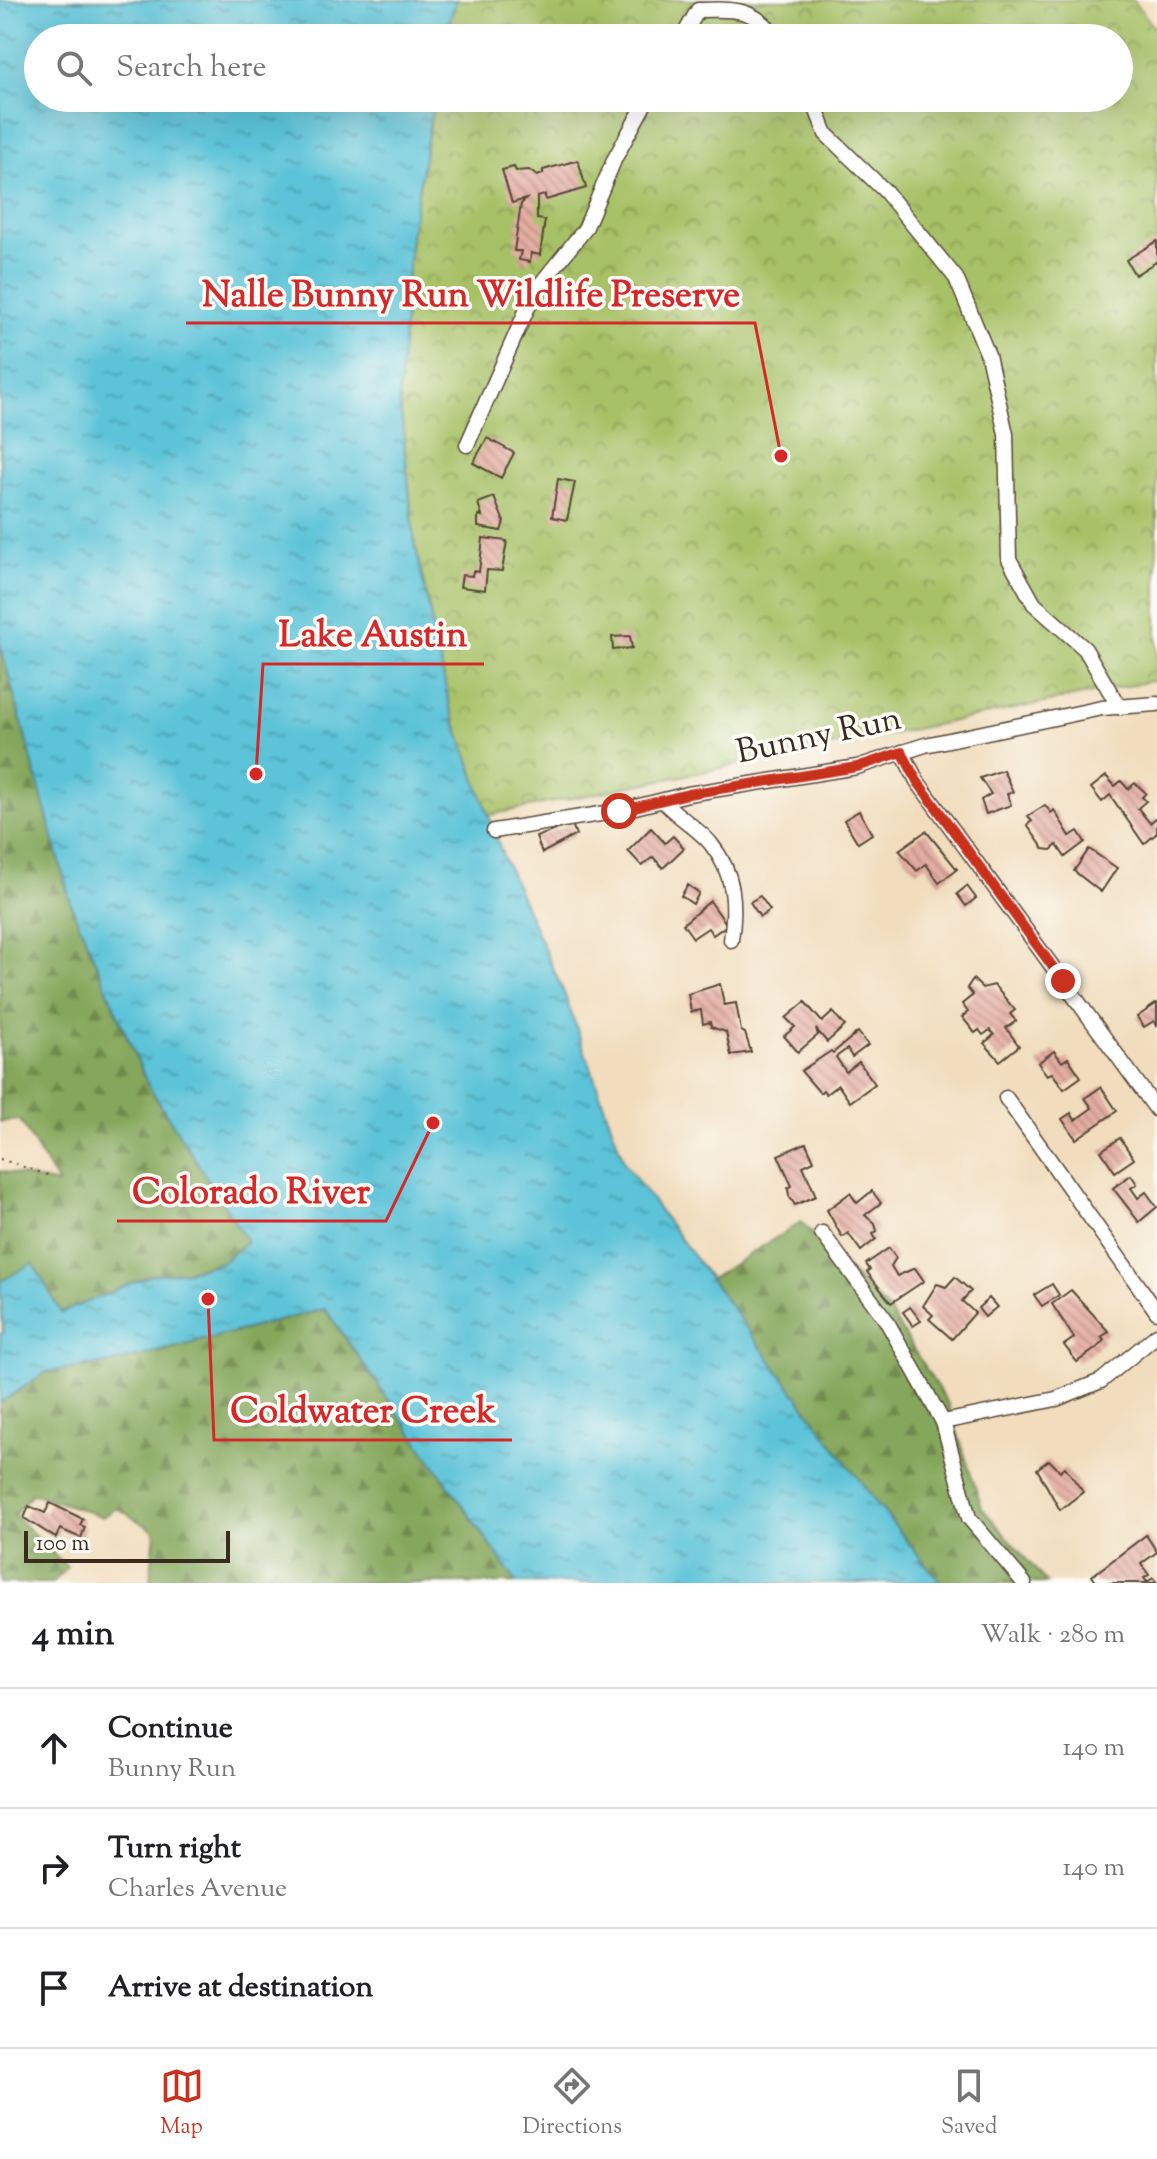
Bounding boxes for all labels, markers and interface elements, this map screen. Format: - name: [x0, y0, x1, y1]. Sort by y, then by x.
- search box: [24, 24, 1133, 112]
- icon: search: [52, 46, 96, 90]
- text: Search here: [116, 47, 266, 90]
- callout: Nalle Bunny Run Wildlife Preserve: [186, 263, 755, 323]
- text: Nalle Bunny Run Wildlife Preserve: [202, 271, 740, 323]
- callout: Lake Austin: [263, 604, 484, 664]
- text: Lake Austin: [279, 611, 468, 663]
- street label: Bunny Run: [732, 696, 906, 778]
- route start: [601, 793, 637, 829]
- route end: [1045, 963, 1081, 999]
- callout: Colorado River: [117, 1161, 386, 1221]
- text: Colorado River: [132, 1168, 370, 1220]
- callout: Coldwater Creek: [214, 1380, 512, 1440]
- text: Coldwater Creek: [230, 1387, 496, 1439]
- scale bar: [24, 1527, 230, 1563]
- text: 100 m: [36, 1529, 89, 1561]
- text: 4 min: [32, 1611, 114, 1660]
- text: Walk · 280 m: [980, 1617, 1125, 1654]
- text: Continue: [108, 1708, 233, 1751]
- icon: ahead: [32, 1726, 76, 1770]
- text: 140 m: [1062, 1730, 1125, 1767]
- text: Bunny Run: [108, 1751, 236, 1788]
- text: Turn right: [108, 1828, 241, 1871]
- icon: right: [32, 1846, 76, 1890]
- text: 140 m: [1062, 1850, 1125, 1887]
- text: Charles Avenue: [108, 1871, 287, 1908]
- icon: arrive: [32, 1966, 76, 2010]
- text: Arrive at destination: [108, 1967, 373, 2010]
- tab: Map: [160, 2064, 204, 2144]
- tab: Directions: [523, 2064, 622, 2144]
- tab: Saved: [941, 2064, 997, 2144]

